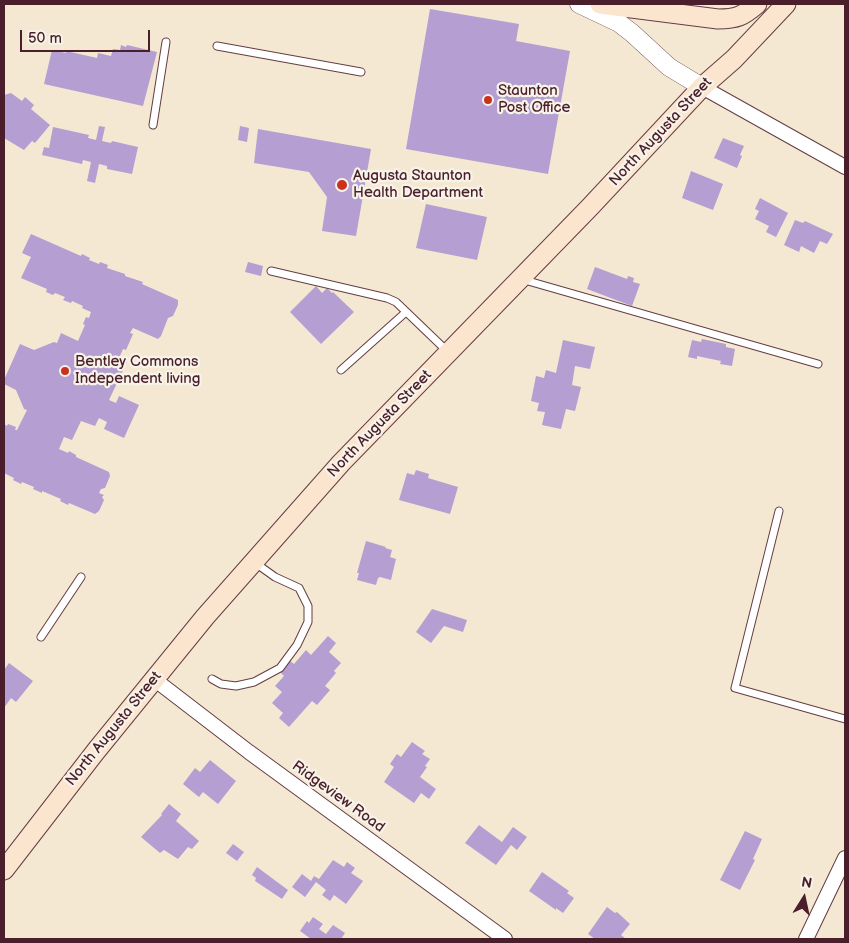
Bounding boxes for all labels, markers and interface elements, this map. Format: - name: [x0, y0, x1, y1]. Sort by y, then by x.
- scale bar: [22, 20, 152, 52]
- text: 50 m: [28, 29, 62, 48]
- street label: North Augusta Street: [606, 74, 716, 190]
- place label: Staunton Post Office: [498, 82, 570, 117]
- marker: Staunton Post Office: [482, 94, 494, 106]
- place label: Augusta Staunton Health Department: [353, 167, 483, 202]
- marker: Augusta Staunton Health Department: [335, 178, 349, 192]
- place label: Bentley Commons Independent living: [75, 353, 200, 388]
- marker: Bentley Commons Independent living: [59, 365, 71, 377]
- street label: North Augusta Street: [324, 367, 436, 481]
- street label: North Augusta Street: [62, 668, 166, 790]
- street label: Ridgeview Road: [288, 757, 388, 837]
- north arrow: [779, 873, 829, 923]
- text: N: [800, 873, 813, 892]

